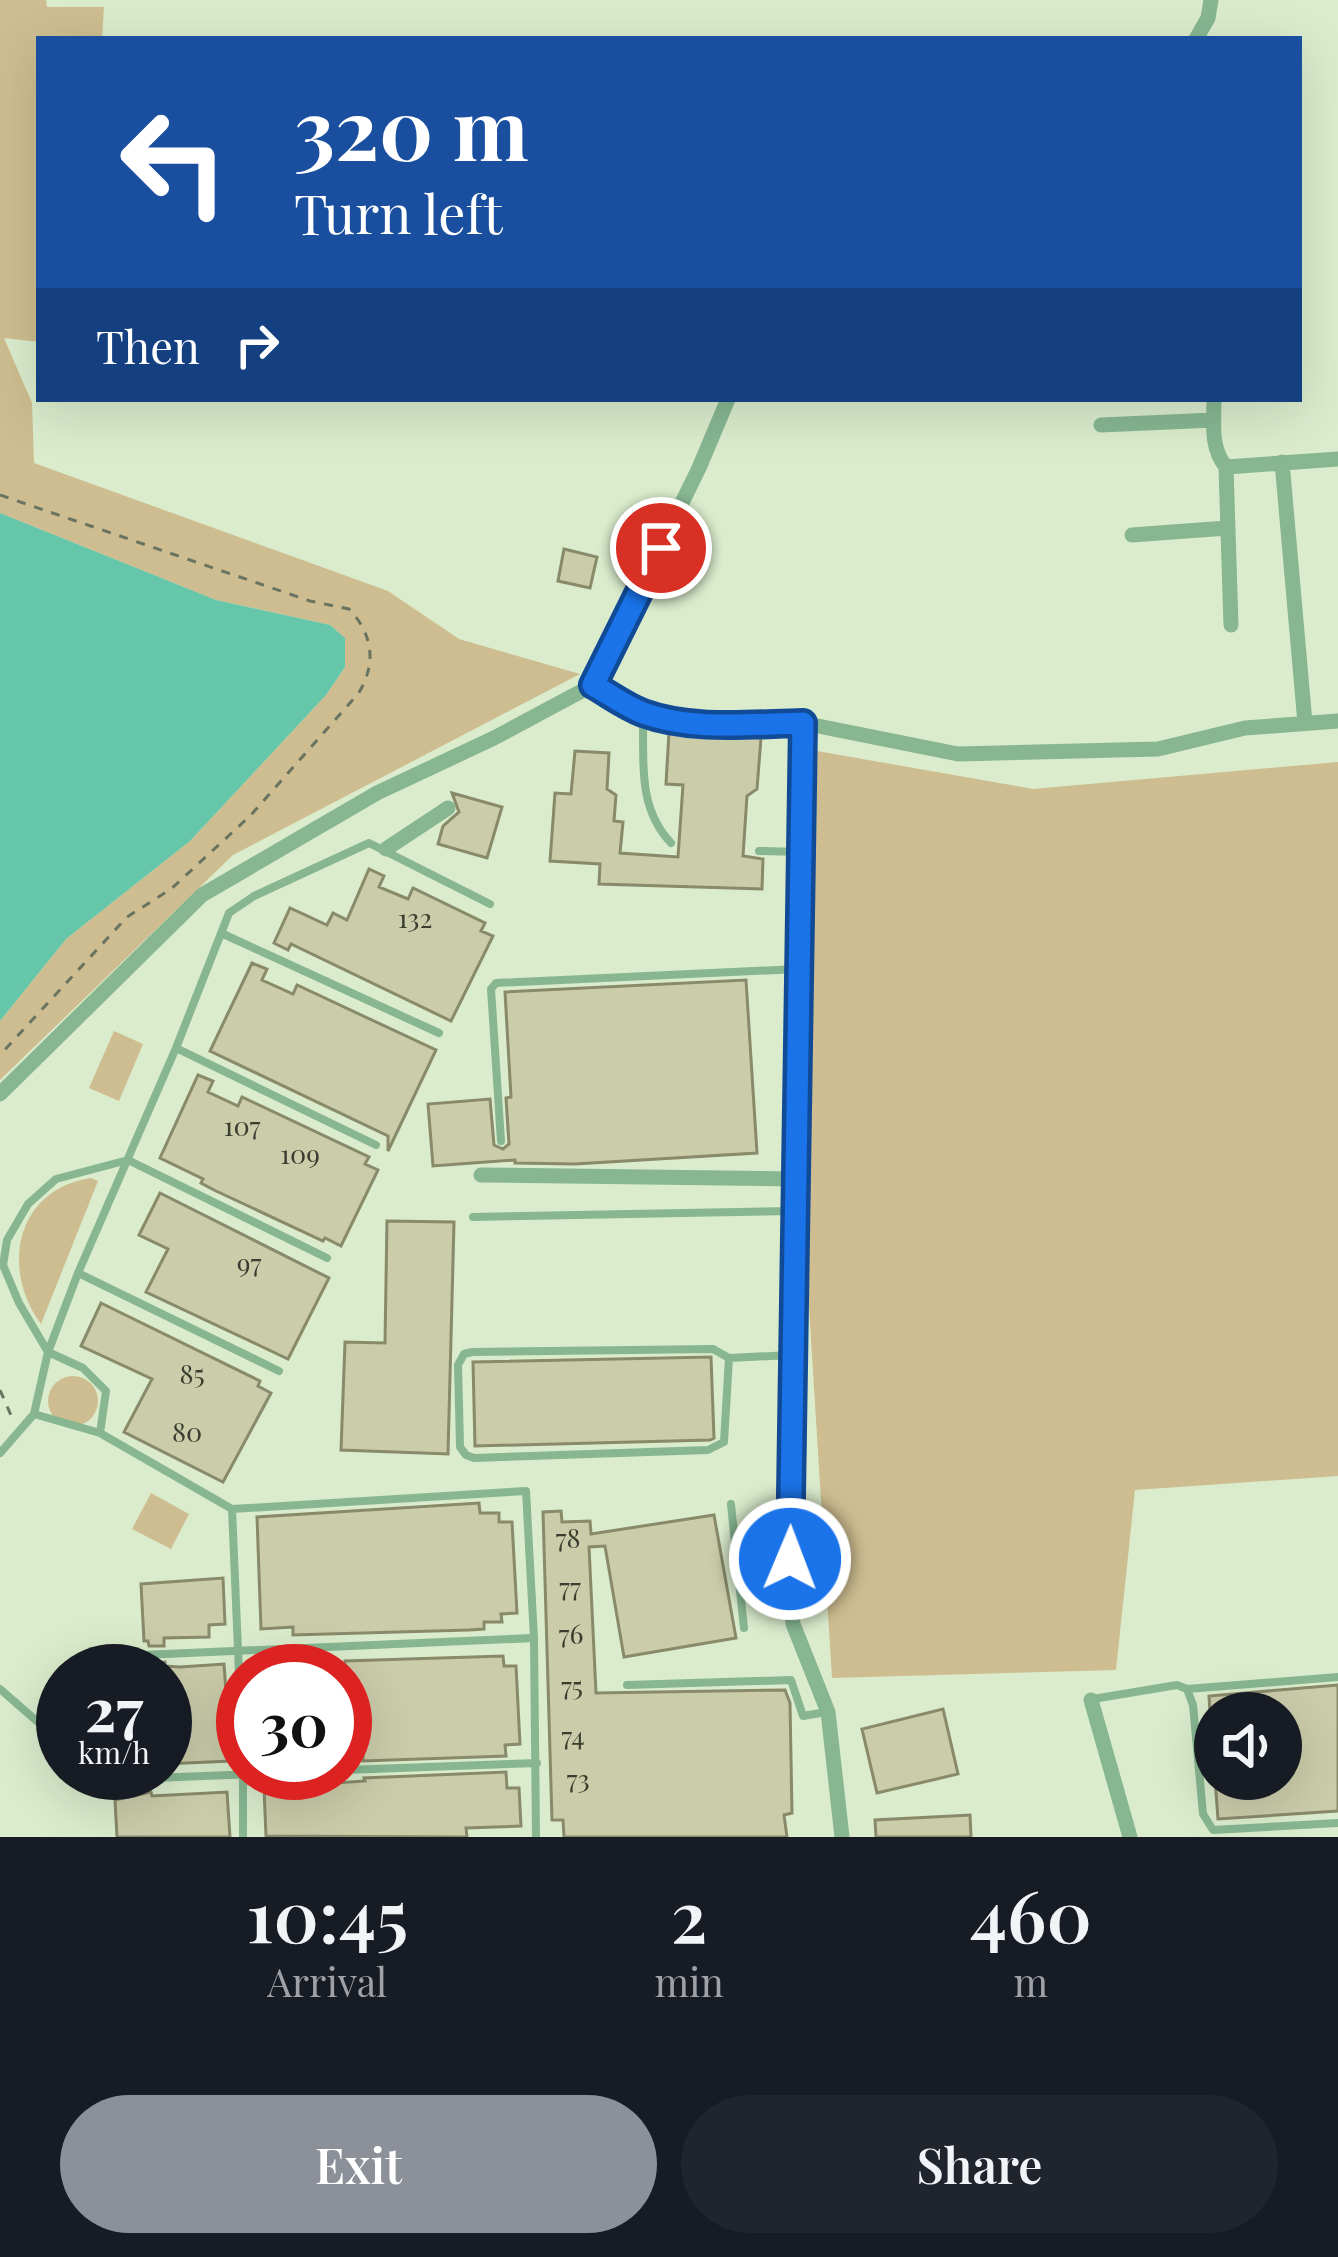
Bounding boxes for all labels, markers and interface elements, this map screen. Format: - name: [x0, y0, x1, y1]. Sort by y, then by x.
- text: 320 m: [294, 70, 529, 182]
- icon: left: [96, 84, 252, 240]
- text: Turn left: [294, 177, 503, 249]
- icon: right: [224, 312, 290, 378]
- text: Then: [96, 315, 200, 375]
- pin: [610, 497, 712, 599]
- icon: arrive: [628, 515, 694, 581]
- house number: 132: [398, 899, 432, 935]
- house number: 107: [223, 1107, 261, 1143]
- house number: 109: [280, 1135, 320, 1171]
- house number: 97: [237, 1244, 261, 1280]
- house number: 85: [179, 1355, 205, 1391]
- house number: 80: [172, 1413, 202, 1449]
- position arrow: [727, 1496, 853, 1622]
- house number: 78: [555, 1519, 581, 1555]
- house number: 77: [559, 1568, 581, 1604]
- house number: 76: [559, 1615, 583, 1651]
- speed limit sign: 30: [216, 1644, 372, 1800]
- text: 27: [85, 1667, 143, 1747]
- house number: 75: [561, 1667, 583, 1703]
- map controls: [1194, 1692, 1302, 1800]
- button: sound: [1194, 1692, 1302, 1800]
- house number: 74: [561, 1717, 585, 1753]
- text: km/h: [78, 1732, 150, 1772]
- house number: 73: [566, 1760, 590, 1796]
- text: 10:45: [246, 1865, 408, 1961]
- text: 2: [671, 1865, 707, 1961]
- text: 460: [970, 1865, 1092, 1961]
- text: Arrival: [267, 1955, 387, 2007]
- text: min: [654, 1955, 724, 2007]
- text: m: [1014, 1955, 1048, 2007]
- button: Exit: [60, 2095, 657, 2233]
- button: Share: [681, 2095, 1278, 2233]

